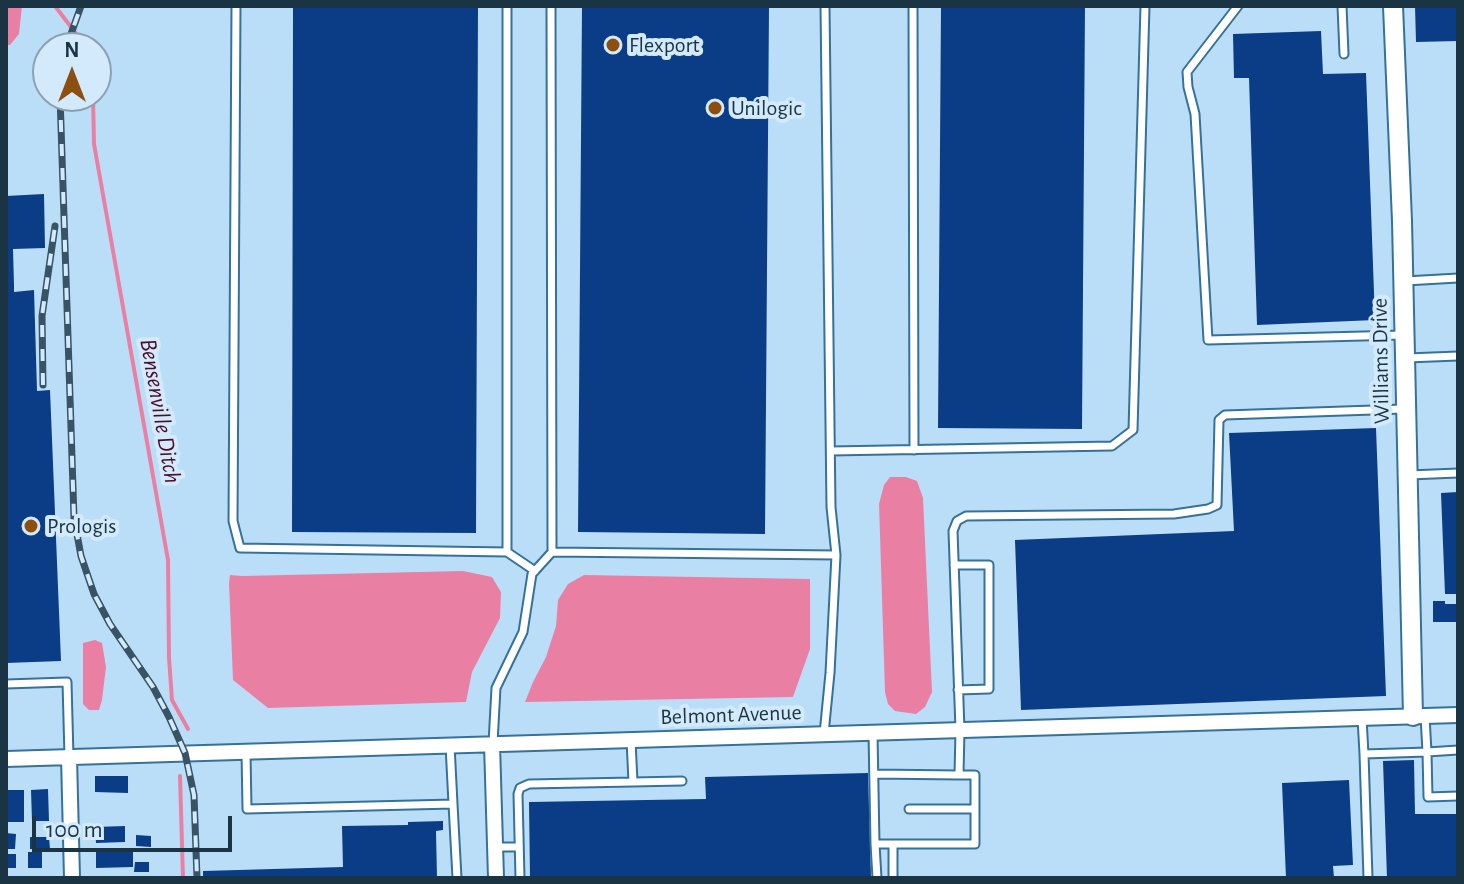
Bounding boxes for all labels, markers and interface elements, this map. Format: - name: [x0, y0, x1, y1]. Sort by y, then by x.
- north arrow: [32, 32, 112, 112]
- place label: Flexport: [629, 32, 700, 58]
- marker: Flexport: [604, 36, 622, 54]
- text: N: [64, 39, 80, 61]
- place label: Unilogic: [731, 95, 802, 121]
- marker: Unilogic: [706, 99, 724, 117]
- street label: Williams Drive: [1367, 298, 1395, 424]
- water label: Bensenville Ditch: [133, 336, 187, 486]
- place label: Prologis: [47, 513, 116, 539]
- marker: Prologis: [22, 517, 40, 535]
- street label: Belmont Avenue: [660, 699, 802, 731]
- scale bar: [36, 800, 236, 850]
- text: 100 m: [46, 818, 103, 842]

